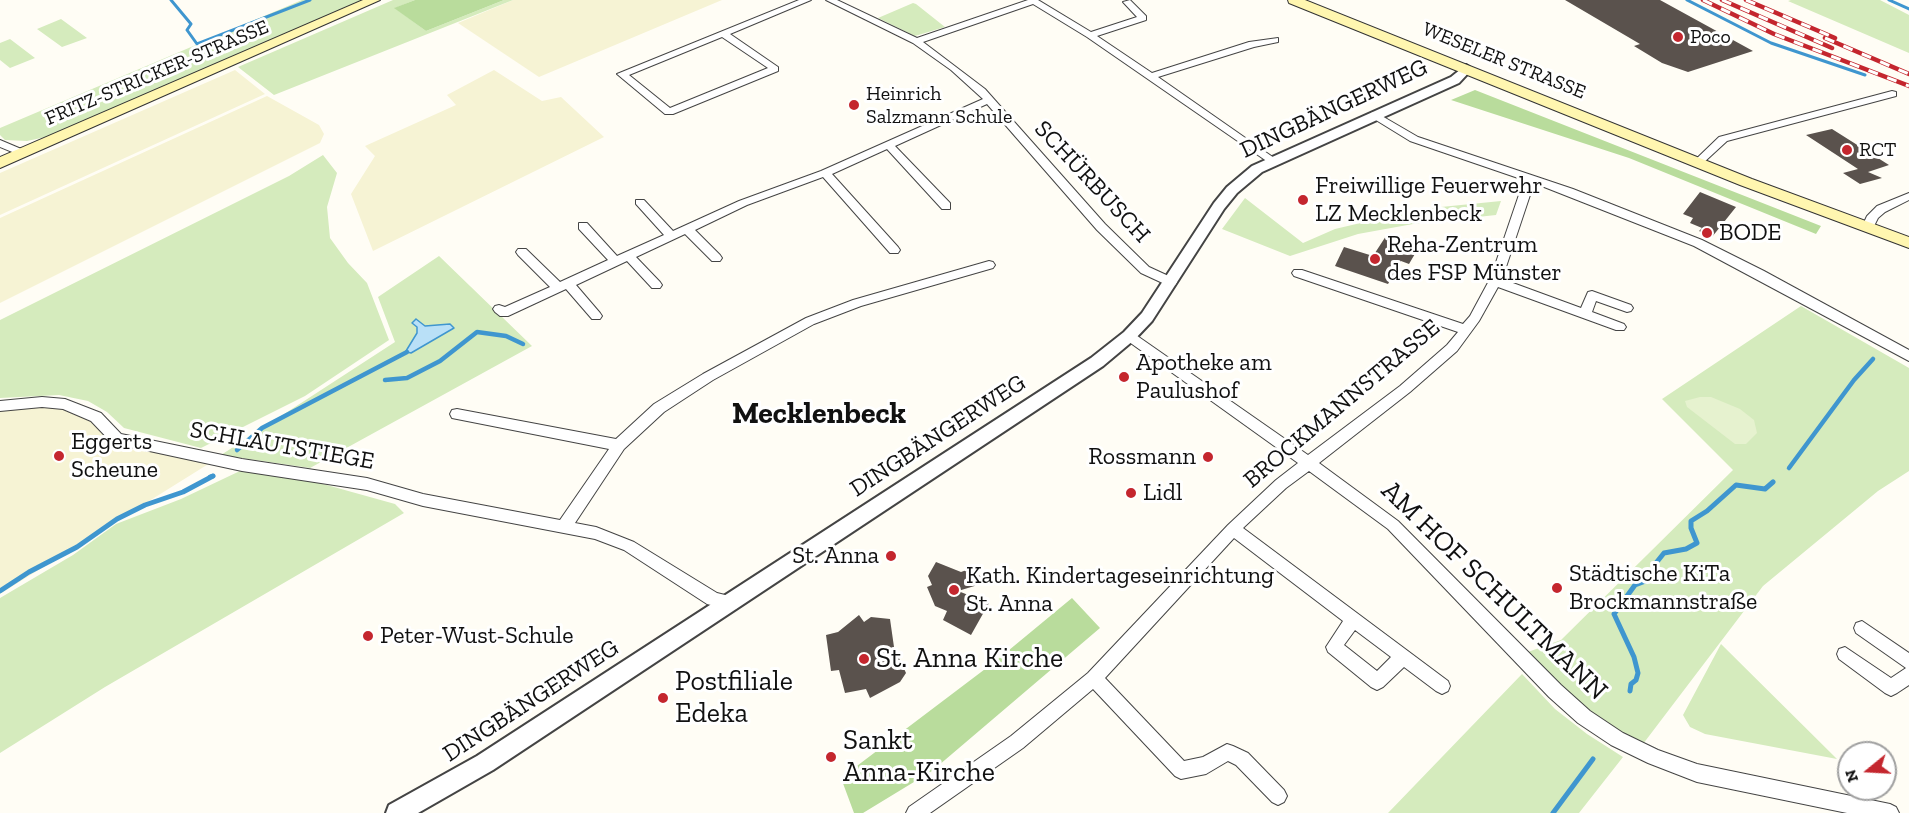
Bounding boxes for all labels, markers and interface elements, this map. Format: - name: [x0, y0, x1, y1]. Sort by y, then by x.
- street label: FRITZ-STRICKER-STRASSE: [42, 15, 272, 131]
- street label: WESELER STRASSE: [1419, 17, 1589, 105]
- place label: Poco: [1690, 25, 1731, 49]
- marker: Poco: [1671, 30, 1685, 44]
- street label: DINGBÄNGERWEG: [1236, 53, 1432, 165]
- place label: Heinrich Salzmann Schule: [866, 82, 1012, 129]
- marker: Heinrich Salzmann Schule: [847, 98, 861, 112]
- street label: SCHÜRBUSCH: [1028, 115, 1156, 249]
- place label: RCT: [1859, 138, 1897, 162]
- marker: RCT: [1840, 143, 1854, 157]
- place label: Freiwillige Feuerwehr LZ Mecklenbeck: [1315, 172, 1543, 228]
- marker: Freiwillige Feuerwehr LZ Mecklenbeck: [1296, 193, 1310, 207]
- place label: BODE: [1719, 219, 1781, 247]
- marker: BODE: [1700, 226, 1714, 240]
- place label: Reha-Zentrum des FSP Münster: [1387, 231, 1562, 287]
- marker: Reha-Zentrum des FSP Münster: [1368, 252, 1382, 266]
- street label: BROCKMANNSTRASSE: [1238, 313, 1446, 495]
- place label: Apotheke am Paulushof: [1136, 349, 1272, 405]
- street label: DINGBÄNGERWEG: [845, 369, 1031, 503]
- marker: Apotheke am Paulushof: [1117, 370, 1131, 384]
- district label: Mecklenbeck: [732, 396, 906, 432]
- street label: SCHLAUTSTIEGE: [188, 416, 376, 476]
- place label: Eggerts Scheune: [71, 428, 158, 484]
- place label: Rossmann: [1088, 443, 1196, 471]
- marker: Eggerts Scheune: [52, 449, 66, 463]
- marker: Rossmann: [1201, 450, 1215, 464]
- street label: AM HOF SCHULTMANN: [1374, 474, 1614, 708]
- place label: Lidl: [1143, 479, 1182, 507]
- marker: Lidl: [1124, 486, 1138, 500]
- place label: St. Anna: [792, 542, 879, 570]
- marker: St. Anna: [884, 549, 898, 563]
- place label: Städtische KiTa Brockmannstraße: [1569, 560, 1757, 616]
- place label: Kath. Kindertageseinrichtung St. Anna: [966, 562, 1274, 618]
- marker: Städtische KiTa Brockmannstraße: [1550, 581, 1564, 595]
- marker: Kath. Kindertageseinrichtung St. Anna: [947, 583, 961, 597]
- place label: Peter-Wust-Schule: [380, 622, 573, 650]
- marker: Peter-Wust-Schule: [361, 629, 375, 643]
- street label: DINGBÄNGERWEG: [438, 634, 624, 768]
- place label: St. Anna Kirche: [876, 642, 1063, 676]
- marker: St. Anna Kirche: [857, 652, 871, 666]
- place label: Postfiliale Edeka: [675, 665, 793, 731]
- marker: Postfiliale Edeka: [656, 691, 670, 705]
- place label: Sankt Anna-Kirche: [843, 724, 995, 790]
- north arrow: [1837, 741, 1897, 801]
- marker: Sankt Anna-Kirche: [824, 750, 838, 764]
- text: N: [1840, 767, 1862, 785]

